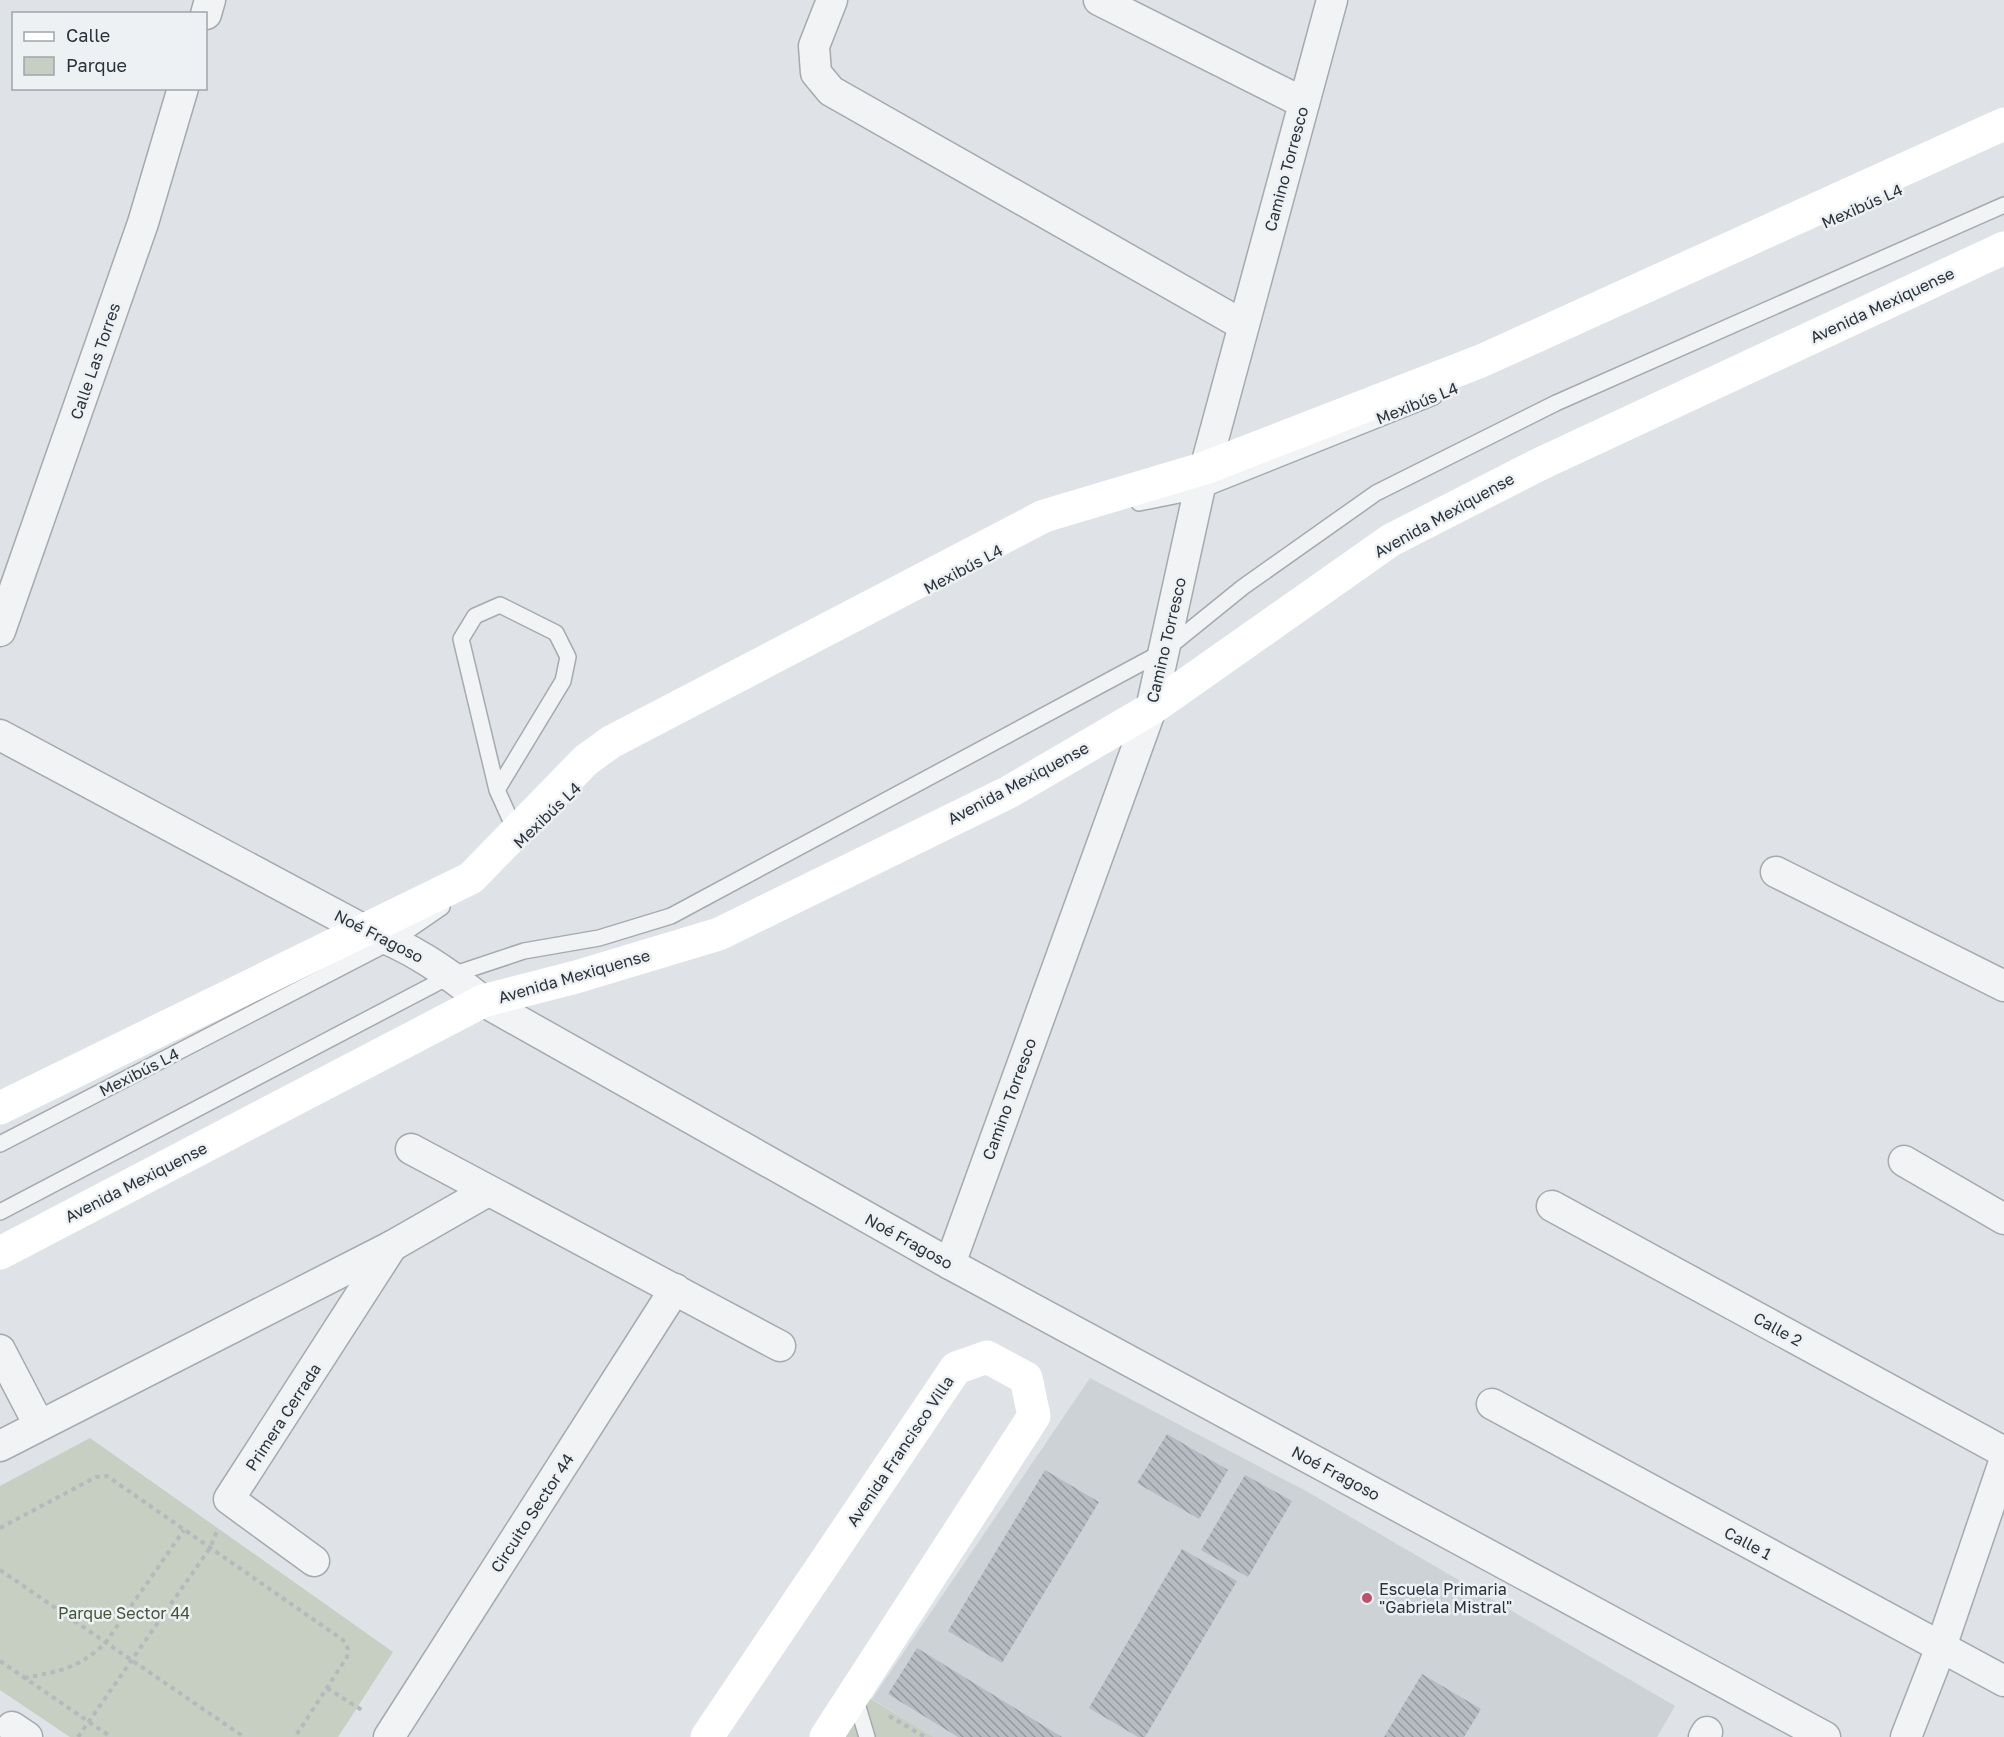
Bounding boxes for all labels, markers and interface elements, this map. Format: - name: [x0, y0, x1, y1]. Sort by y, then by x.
- legend: [12, 12, 207, 90]
- text: Calle: [66, 24, 110, 46]
- text: Parque: [66, 54, 127, 76]
- street label: Camino Torresco: [1260, 104, 1312, 234]
- street label: Mexibús L4: [1818, 179, 1906, 233]
- street label: Avenida Mexiquense: [1807, 263, 1957, 347]
- street label: Calle Las Torres: [66, 300, 124, 422]
- street label: Mexibús L4: [1373, 377, 1461, 429]
- street label: Avenida Mexiquense: [1371, 468, 1517, 562]
- street label: Mexibús L4: [920, 540, 1006, 598]
- street label: Camino Torresco: [1142, 575, 1190, 705]
- street label: Avenida Mexiquense: [944, 737, 1092, 829]
- street label: Mexibús L4: [509, 778, 585, 852]
- street label: Noé Fragoso: [331, 905, 427, 967]
- street label: Avenida Mexiquense: [496, 945, 652, 1007]
- street label: Camino Torresco: [978, 1035, 1040, 1163]
- street label: Mexibús L4: [96, 1043, 182, 1101]
- street label: Avenida Mexiquense: [62, 1137, 210, 1227]
- street label: Noé Fragoso: [862, 1209, 956, 1273]
- street label: Calle 2: [1750, 1308, 1806, 1350]
- street label: Primera Cerrada: [241, 1360, 325, 1474]
- street label: Avenida Francisco Villa: [842, 1372, 958, 1530]
- street label: Noé Fragoso: [1288, 1441, 1384, 1505]
- street label: Circuito Sector 44: [486, 1450, 578, 1576]
- street label: Calle 1: [1721, 1522, 1775, 1564]
- place label: Escuela Primaria "Gabriela Mistral": [1379, 1579, 1512, 1617]
- marker: Escuela Primaria "Gabriela Mistral": [1360, 1591, 1374, 1605]
- park label: Parque Sector 44: [58, 1603, 190, 1623]

